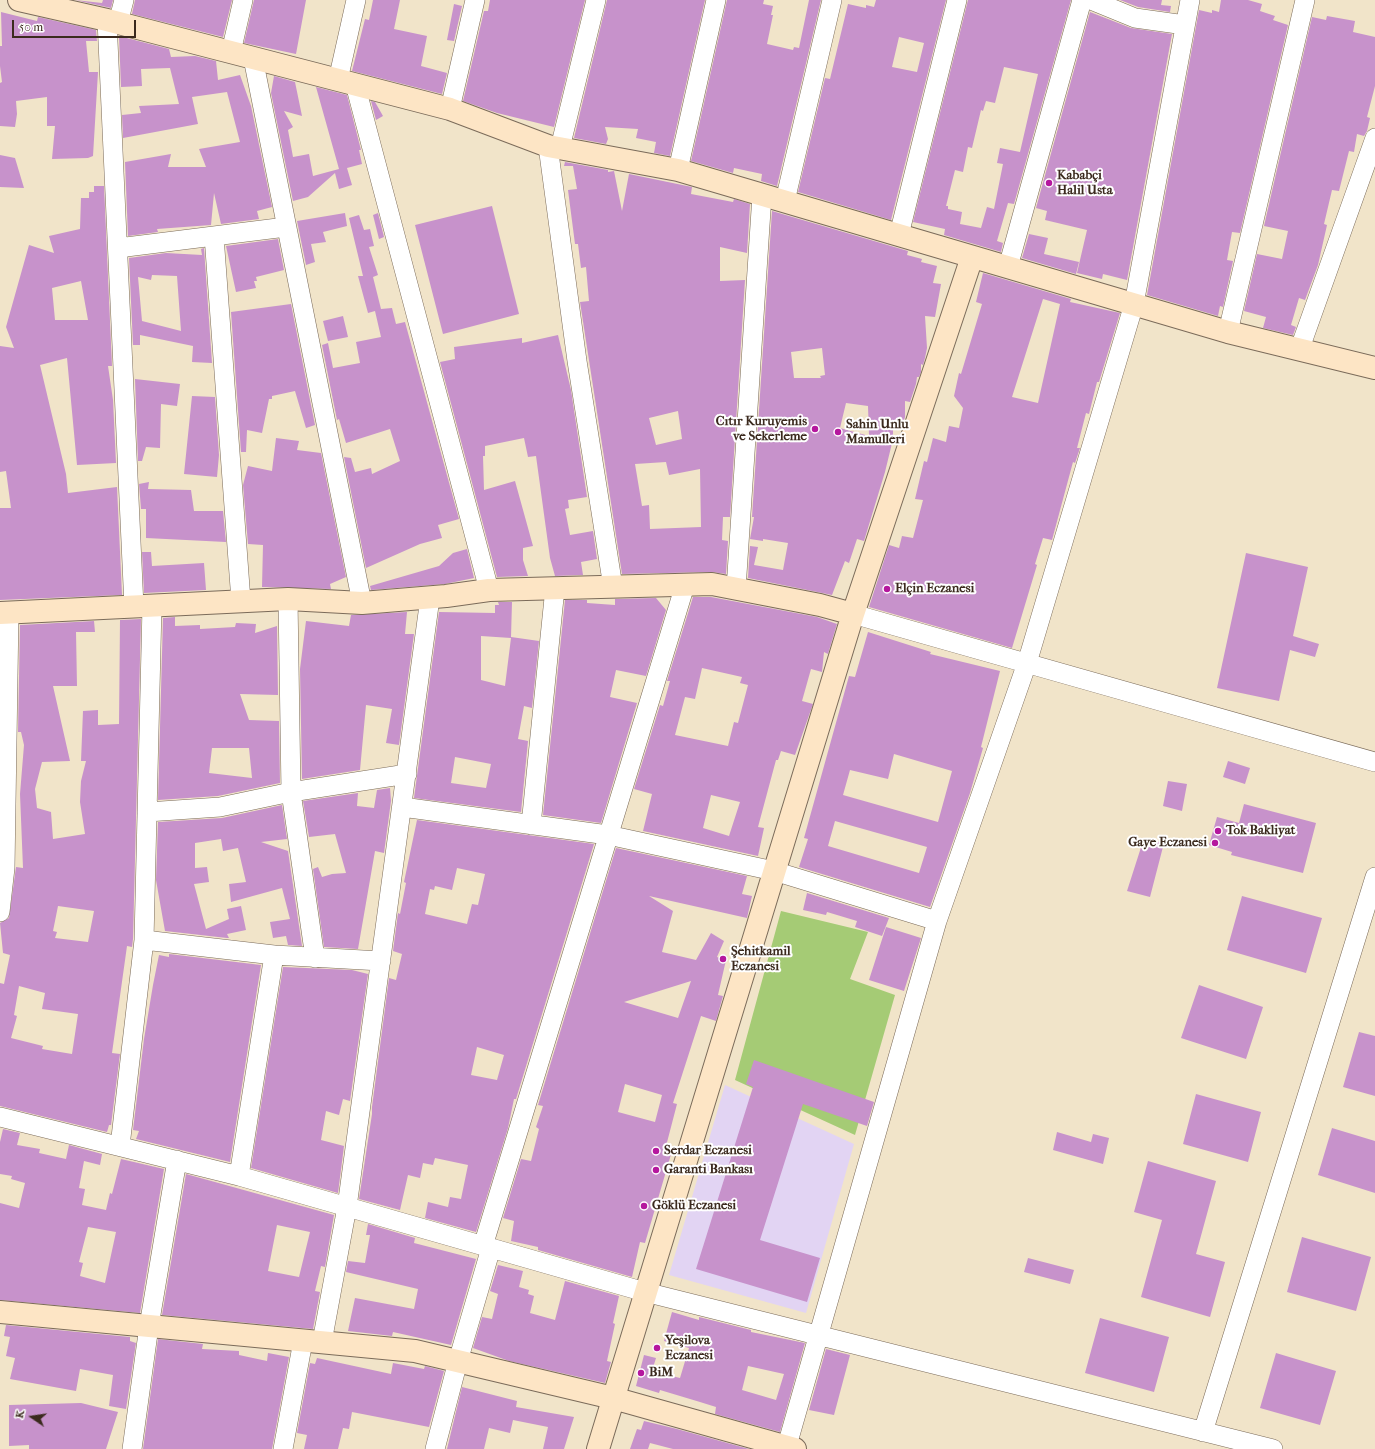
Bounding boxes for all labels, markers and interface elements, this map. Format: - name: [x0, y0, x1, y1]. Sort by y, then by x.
- scale bar: [14, 12, 138, 38]
- text: 50 m: [19, 20, 43, 34]
- place label: Kababçi Halil Usta: [1057, 168, 1113, 199]
- marker: Kababçi Halil Usta: [1044, 178, 1054, 188]
- place label: Cıtır Kuruyemis ve Sekerleme: [716, 414, 807, 445]
- place label: Sahin Unlu Mamulleri: [846, 417, 909, 448]
- marker: Cıtır Kuruyemis ve Sekerleme: [810, 424, 820, 434]
- marker: Sahin Unlu Mamulleri: [833, 427, 843, 437]
- place label: Elçin Eczanesi: [895, 581, 974, 597]
- marker: Elçin Eczanesi: [882, 584, 892, 594]
- place label: Tok Bakliyat: [1226, 823, 1295, 839]
- marker: Tok Bakliyat: [1213, 826, 1223, 836]
- place label: Gaye Eczanesi: [1128, 835, 1207, 851]
- marker: Gaye Eczanesi: [1210, 838, 1220, 848]
- place label: Şehitkamil Eczanesi: [731, 944, 791, 975]
- marker: Şehitkamil Eczanesi: [718, 954, 728, 964]
- place label: Serdar Eczanesi: [664, 1143, 752, 1159]
- marker: Serdar Eczanesi: [651, 1146, 661, 1156]
- place label: Garanti Bankası: [664, 1162, 753, 1178]
- marker: Garanti Bankası: [651, 1165, 661, 1175]
- place label: Göklü Eczanesi: [652, 1198, 736, 1214]
- marker: Göklü Eczanesi: [639, 1201, 649, 1211]
- place label: Yeşilova Eczanesi: [665, 1333, 713, 1364]
- marker: Yeşilova Eczanesi: [652, 1343, 662, 1353]
- place label: BiM: [649, 1365, 673, 1381]
- marker: BiM: [636, 1368, 646, 1378]
- north arrow: [12, 1397, 52, 1437]
- text: K: [13, 1409, 27, 1420]

